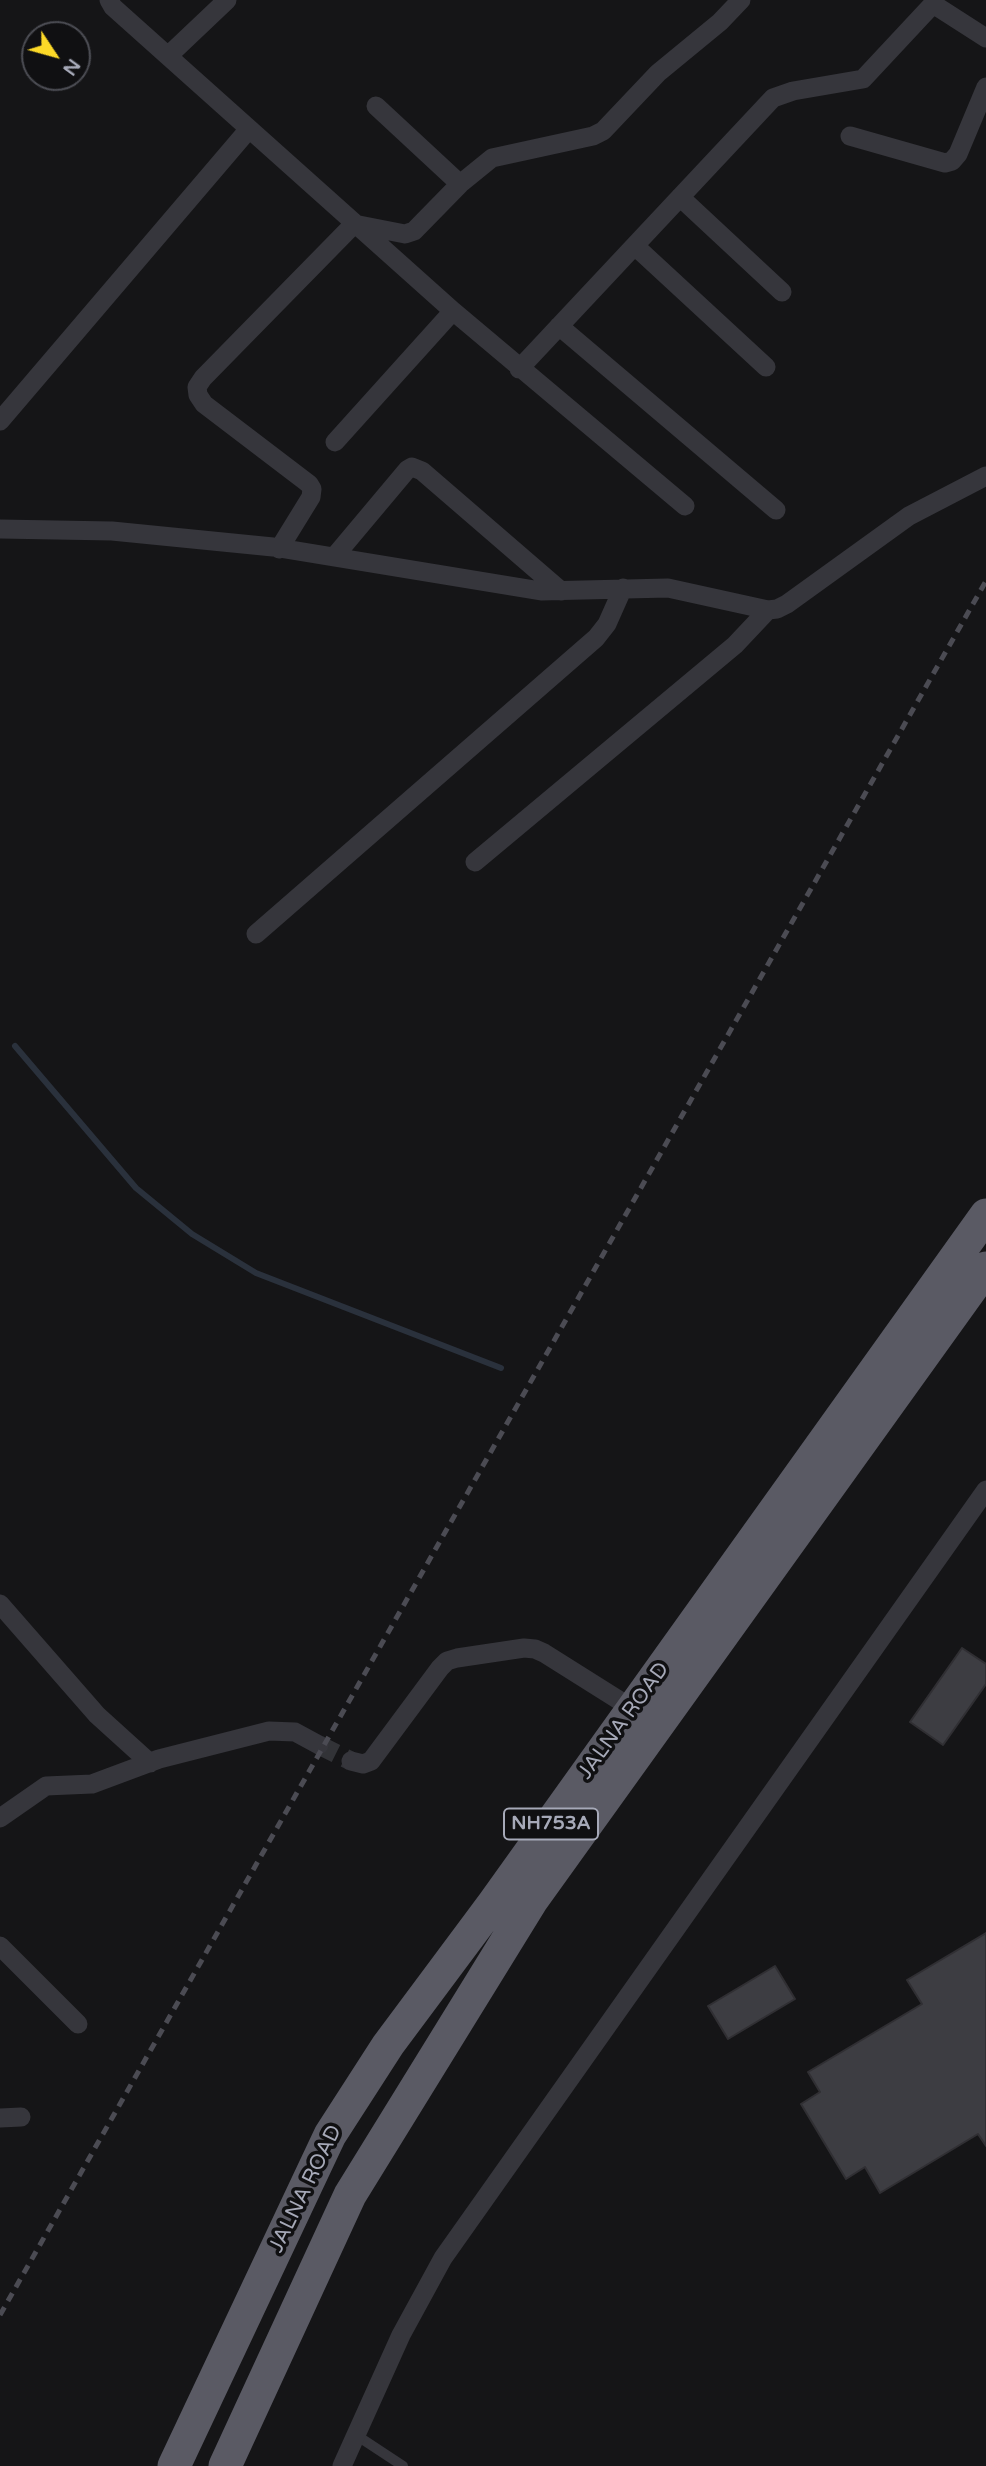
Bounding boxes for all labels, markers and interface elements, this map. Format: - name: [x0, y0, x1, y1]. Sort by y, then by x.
- north arrow: [21, 21, 91, 91]
- text: N: [58, 55, 85, 80]
- street label: JALNA ROAD: [573, 1658, 675, 1784]
- road number: NH753A: [504, 1808, 598, 1840]
- street label: JALNA ROAD: [264, 2121, 348, 2257]

